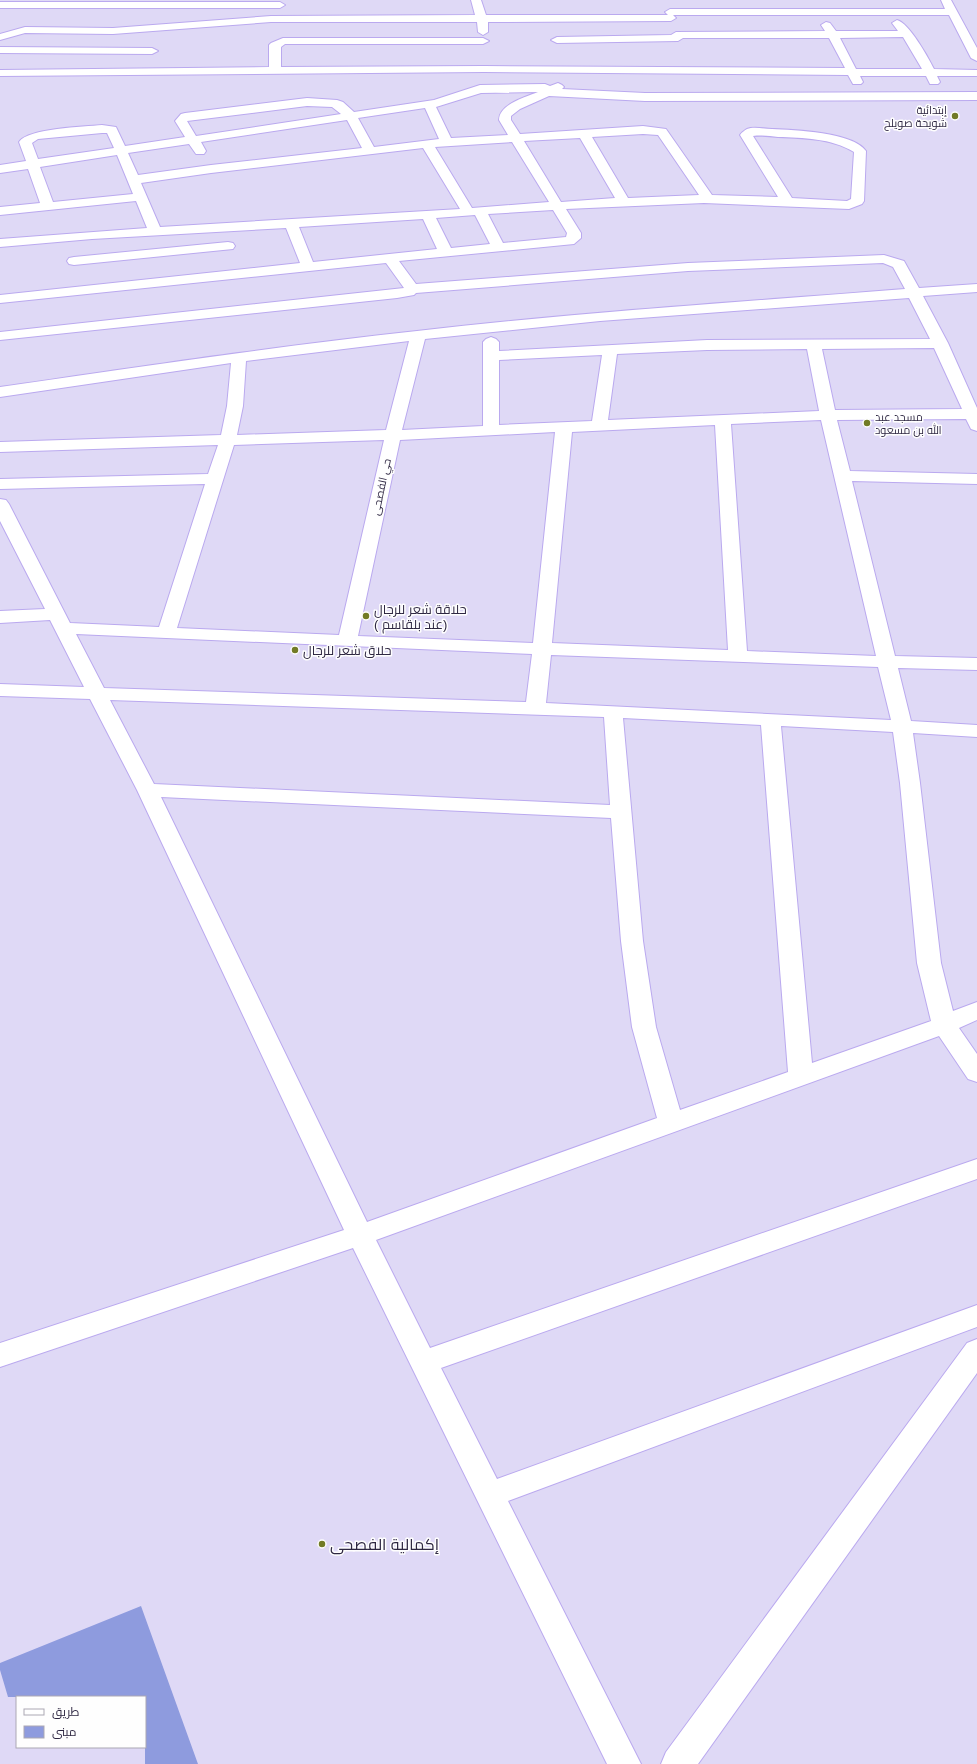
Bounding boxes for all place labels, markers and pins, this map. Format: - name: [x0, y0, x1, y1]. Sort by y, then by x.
- place label: إبتدائية شويحة صويلح: [884, 104, 947, 131]
- marker: إبتدائية شويحة صويلح: [950, 111, 960, 121]
- place label: مسجد عبد الله بن مسعود: [875, 411, 941, 437]
- marker: مسجد عبد الله بن مسعود: [862, 418, 872, 428]
- place label: حلاقة شعر للرجال ( عند بلقاسم): [374, 602, 467, 634]
- marker: حلاقة شعر للرجال ( عند بلقاسم): [361, 611, 371, 621]
- place label: حلاق شعر للرجال: [303, 643, 391, 659]
- marker: حلاق شعر للرجال: [290, 645, 300, 655]
- place label: إكمالية الفصحى: [330, 1536, 439, 1555]
- marker: إكمالية الفصحى: [317, 1539, 327, 1549]

